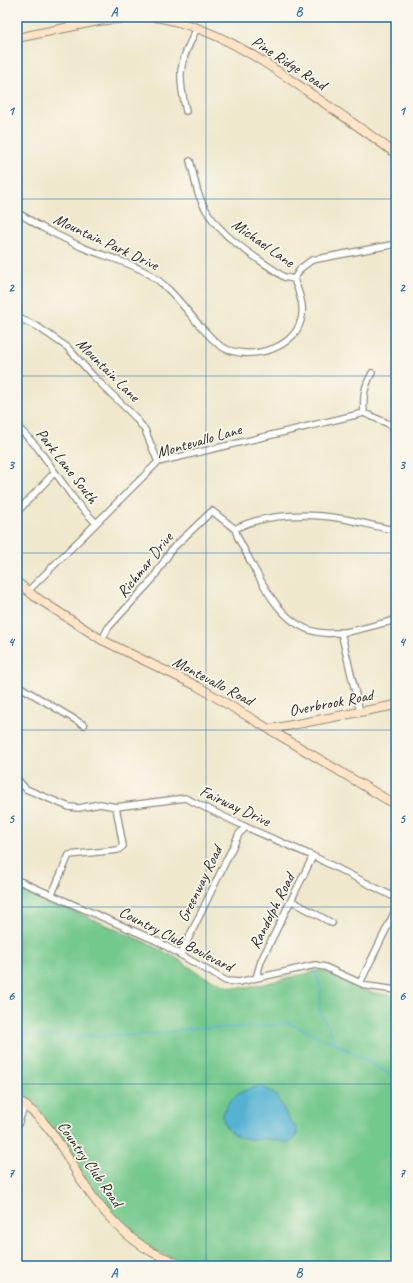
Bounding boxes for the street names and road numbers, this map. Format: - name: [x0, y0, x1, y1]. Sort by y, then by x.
- street label: Pine Ridge Road: [248, 31, 332, 96]
- street label: Mountain Park Drive: [50, 209, 163, 276]
- street label: Michael Lane: [228, 214, 300, 273]
- street label: Mountain Lane: [72, 334, 145, 407]
- street label: Montevallo Lane: [154, 419, 245, 463]
- street label: Park Lane South: [31, 424, 103, 508]
- street label: Richmar Drive: [113, 527, 178, 602]
- street label: Montevallo Road: [169, 651, 259, 712]
- street label: Overbrook Road: [287, 685, 377, 721]
- street label: Fairway Drive: [197, 781, 275, 832]
- street label: Greenway Road: [173, 840, 228, 925]
- street label: Randolph Road: [245, 868, 301, 952]
- street label: Country Club Boulevard: [116, 902, 239, 978]
- street label: Country Club Road: [53, 1117, 128, 1213]

